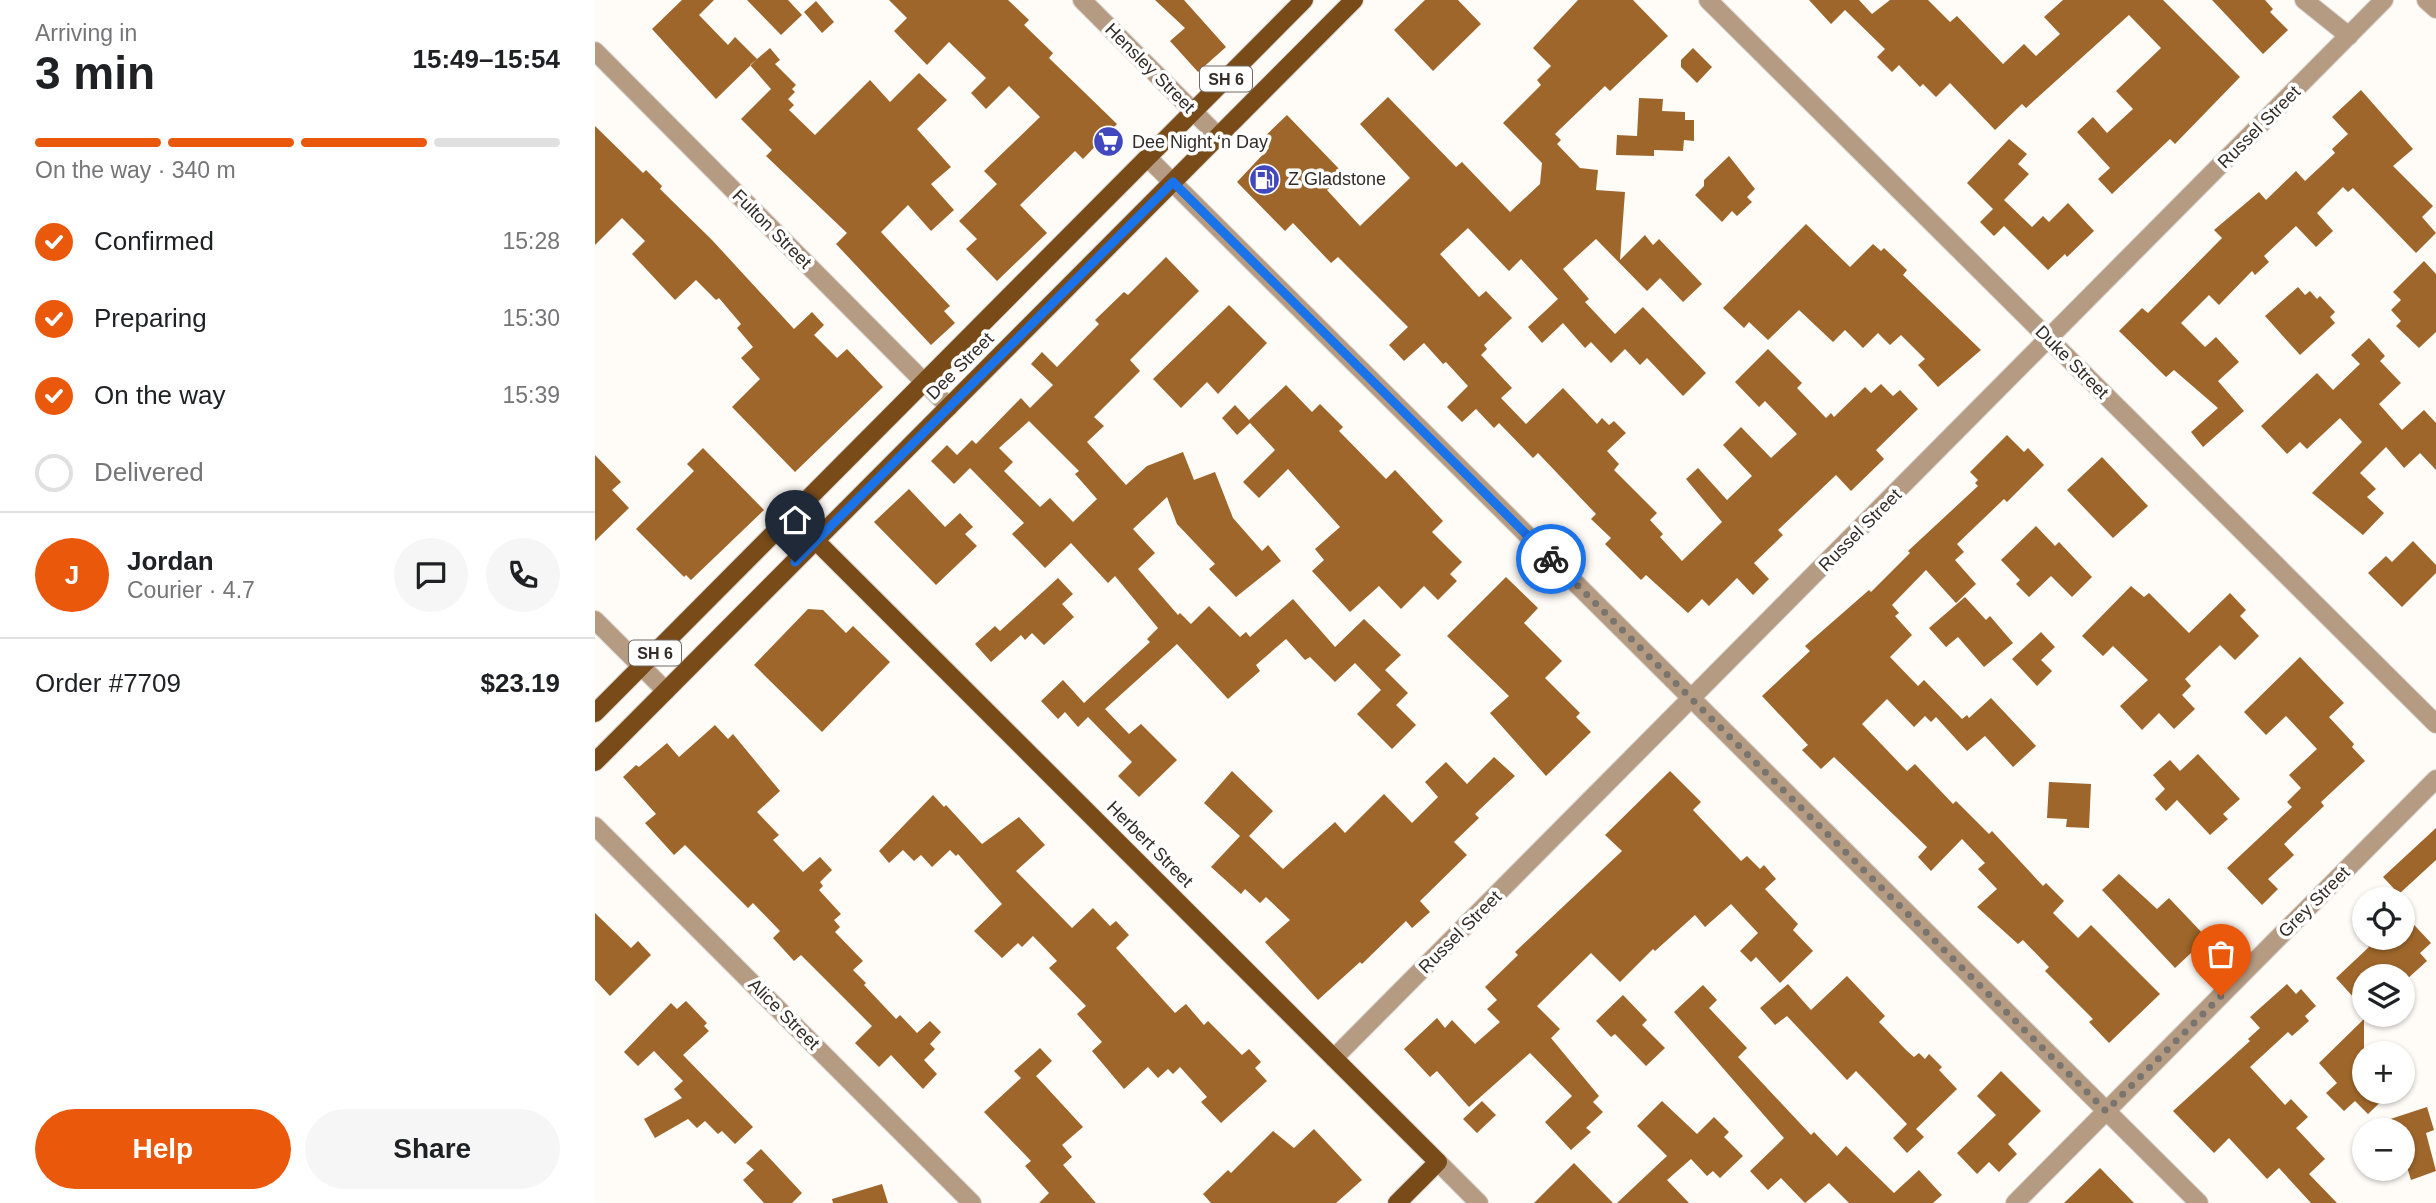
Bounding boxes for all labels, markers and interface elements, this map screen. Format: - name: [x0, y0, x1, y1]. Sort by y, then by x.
- street label: Hensley Street: [1101, 19, 1199, 117]
- text: Arriving in: [35, 20, 137, 46]
- text: 15:49–15:54: [413, 44, 560, 74]
- text: 3 min: [35, 47, 155, 99]
- road number: SH 6: [1200, 66, 1252, 92]
- street label: Russel Street: [2214, 82, 2304, 172]
- supermarket icon: Dee Night ‘n Day: [1092, 125, 1126, 159]
- place label: Dee Night ‘n Day: [1132, 132, 1268, 152]
- text: On the way · 340 m: [35, 157, 236, 183]
- fuel station icon: Z Gladstone: [1248, 162, 1282, 196]
- place label: Z Gladstone: [1288, 169, 1386, 189]
- street label: Fulton Street: [728, 185, 816, 273]
- icon: check: [35, 223, 73, 261]
- text: Confirmed: [94, 226, 214, 256]
- text: 15:28: [502, 228, 560, 254]
- icon: check: [35, 300, 73, 338]
- text: Preparing: [94, 303, 207, 333]
- text: 15:30: [502, 305, 560, 331]
- street label: Duke Street: [2031, 321, 2113, 403]
- street label: Dee Street: [923, 329, 997, 403]
- icon: check: [35, 377, 73, 415]
- text: On the way: [94, 380, 226, 410]
- text: 15:39: [502, 382, 560, 408]
- text: Delivered: [94, 457, 204, 487]
- street label: Russel Street: [1815, 485, 1905, 575]
- pin: [765, 490, 825, 562]
- icon: home: [776, 501, 814, 539]
- courier: [1516, 524, 1586, 594]
- button: chat: [394, 538, 468, 612]
- button: phone: [486, 538, 560, 612]
- icon: bike: [1532, 540, 1570, 578]
- text: Jordan: [127, 546, 214, 576]
- text: J: [65, 560, 79, 590]
- text: Courier · 4.7: [127, 577, 255, 603]
- road number: SH 6: [629, 640, 681, 666]
- text: Order #7709: [35, 668, 181, 698]
- text: $23.19: [480, 668, 560, 698]
- street label: Herbert Street: [1103, 797, 1197, 891]
- street label: Grey Street: [2274, 862, 2354, 942]
- street label: Russel Street: [1415, 887, 1505, 977]
- map controls: [2352, 887, 2415, 1181]
- button: locate: [2352, 887, 2415, 950]
- pin: [2191, 924, 2251, 996]
- icon: bag: [2202, 935, 2240, 973]
- button: layers: [2352, 964, 2415, 1027]
- street label: Alice Street: [744, 974, 824, 1054]
- button: +: [2352, 1041, 2415, 1104]
- button: Help: [35, 1109, 291, 1189]
- button: Share: [305, 1109, 560, 1189]
- button: −: [2352, 1118, 2415, 1181]

